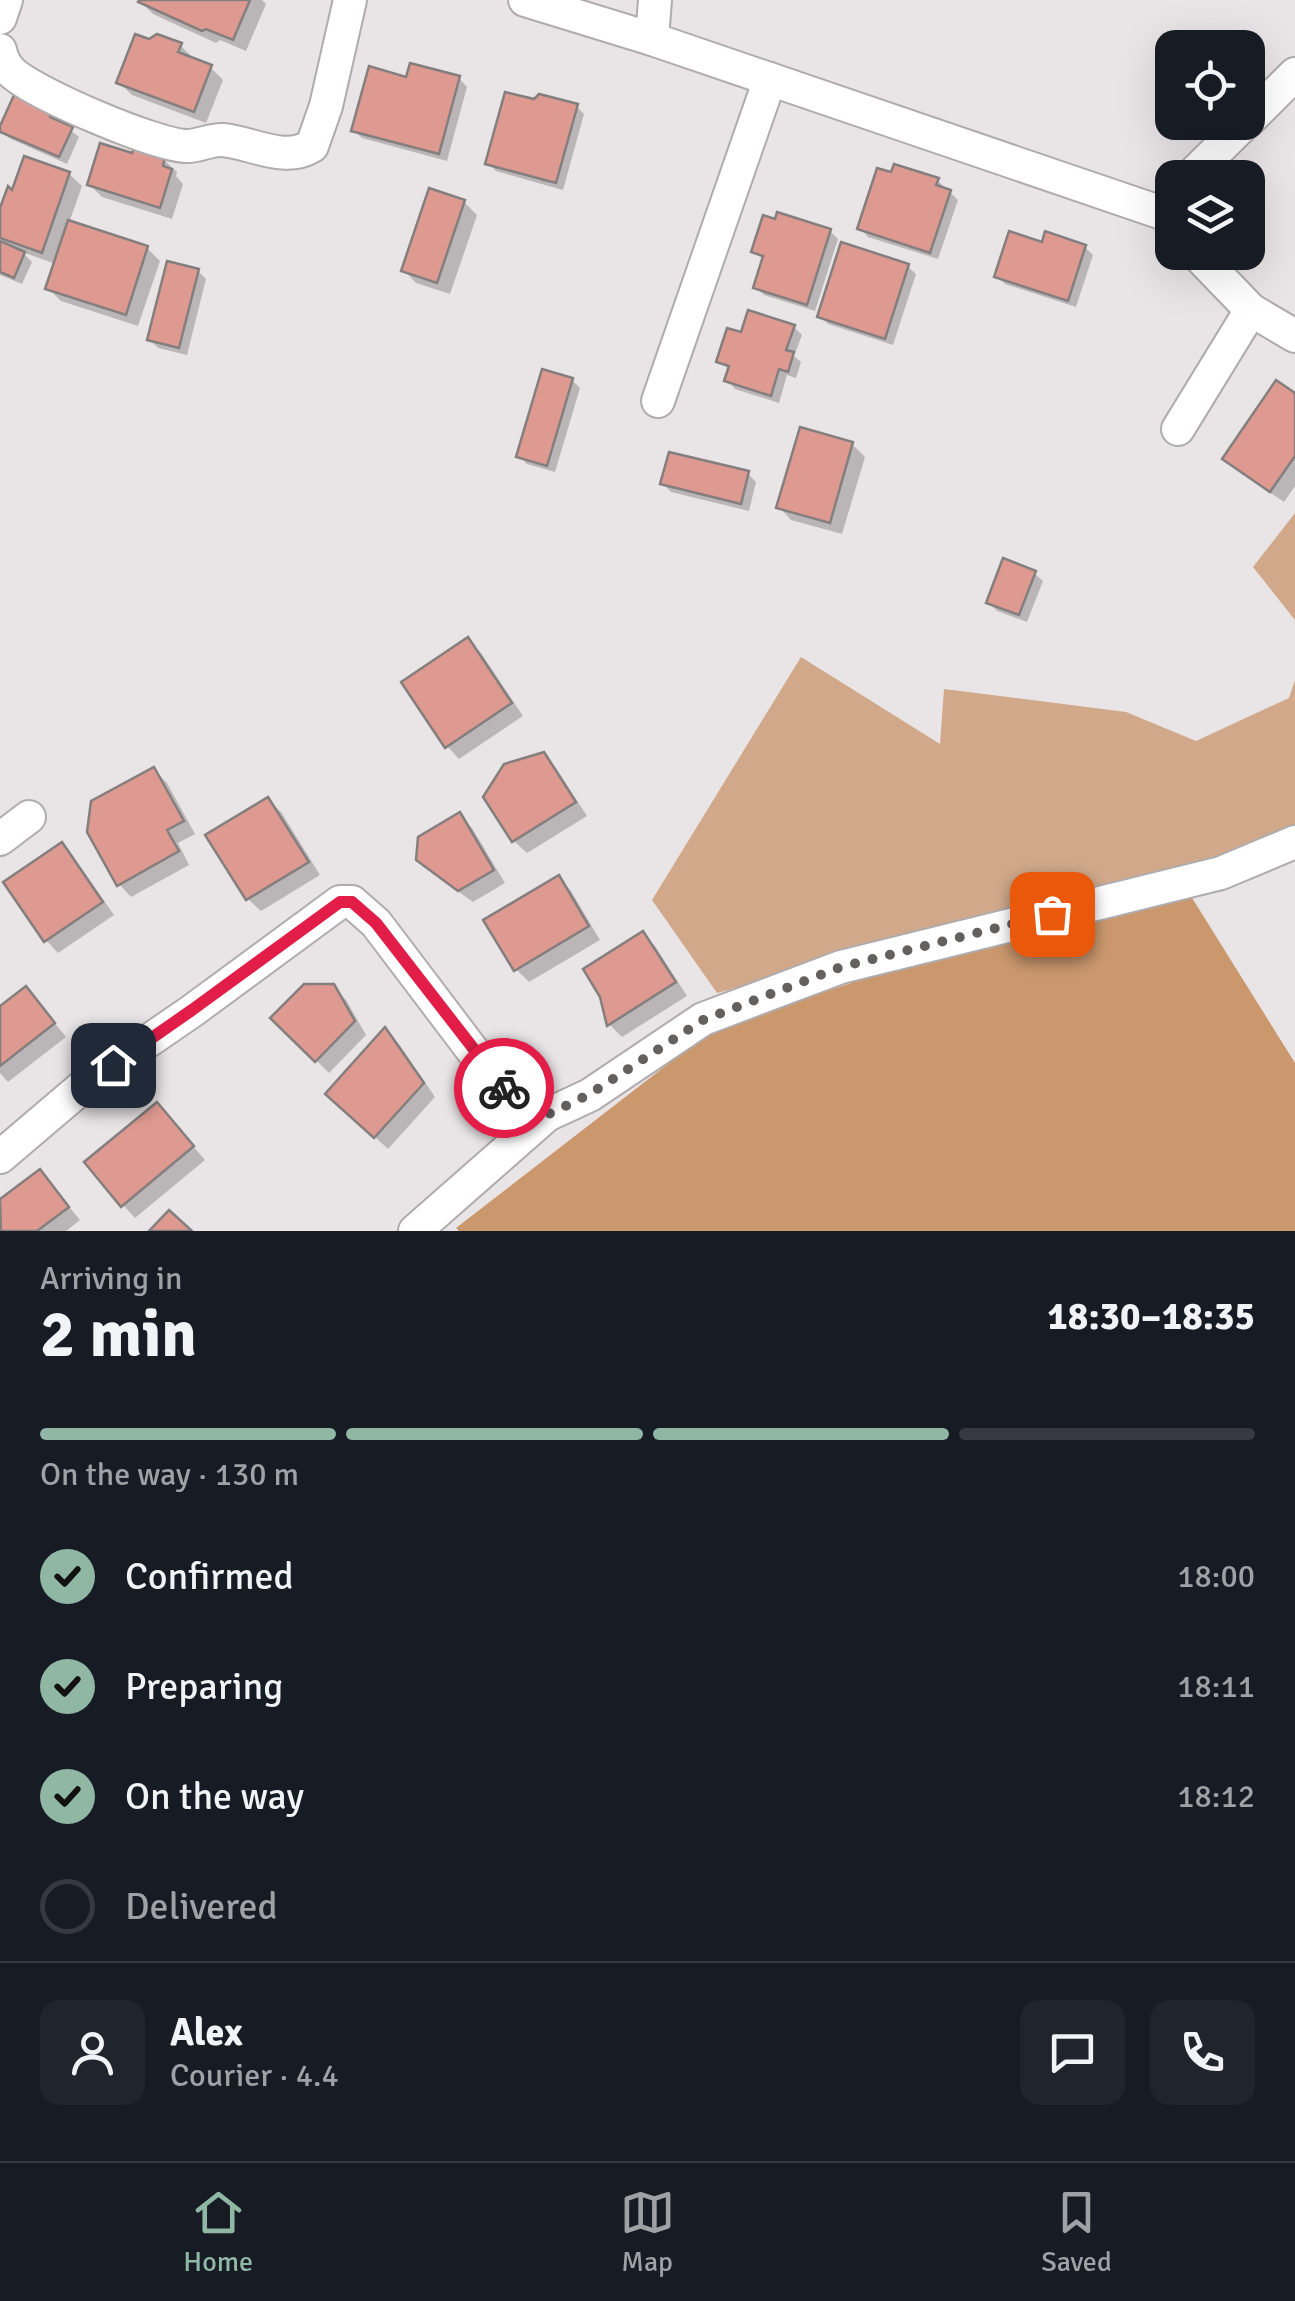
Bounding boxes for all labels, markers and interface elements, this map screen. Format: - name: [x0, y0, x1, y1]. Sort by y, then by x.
- map controls: [1155, 30, 1265, 270]
- button: locate: [1155, 30, 1265, 140]
- button: layers: [1155, 160, 1265, 270]
- pin: [1010, 872, 1095, 957]
- icon: bag: [1025, 887, 1080, 942]
- pin: [71, 1023, 156, 1108]
- icon: home: [86, 1038, 141, 1093]
- courier: [454, 1038, 554, 1138]
- icon: bike: [477, 1061, 532, 1116]
- text: Arriving in: [40, 1259, 182, 1298]
- text: 18:30–18:35: [1047, 1293, 1255, 1340]
- text: 2 min: [40, 1295, 197, 1375]
- text: On the way · 130 m: [40, 1455, 299, 1494]
- icon: check: [40, 1549, 95, 1604]
- text: Confirmed: [125, 1553, 294, 1600]
- text: 18:00: [1177, 1557, 1255, 1596]
- icon: check: [40, 1659, 95, 1714]
- text: Preparing: [125, 1663, 283, 1710]
- text: 18:11: [1177, 1667, 1255, 1706]
- icon: check: [40, 1769, 95, 1824]
- text: On the way: [125, 1773, 304, 1820]
- text: 18:12: [1177, 1777, 1255, 1816]
- text: Delivered: [125, 1883, 278, 1930]
- button: person: [40, 2000, 145, 2105]
- button: chat: [1020, 2000, 1125, 2105]
- button: phone: [1150, 2000, 1255, 2105]
- text: Alex: [170, 2009, 243, 2056]
- text: Courier · 4.4: [170, 2056, 339, 2095]
- tab: Home: [183, 2185, 253, 2279]
- tab: Map: [620, 2185, 675, 2279]
- tab: Saved: [1041, 2185, 1112, 2279]

